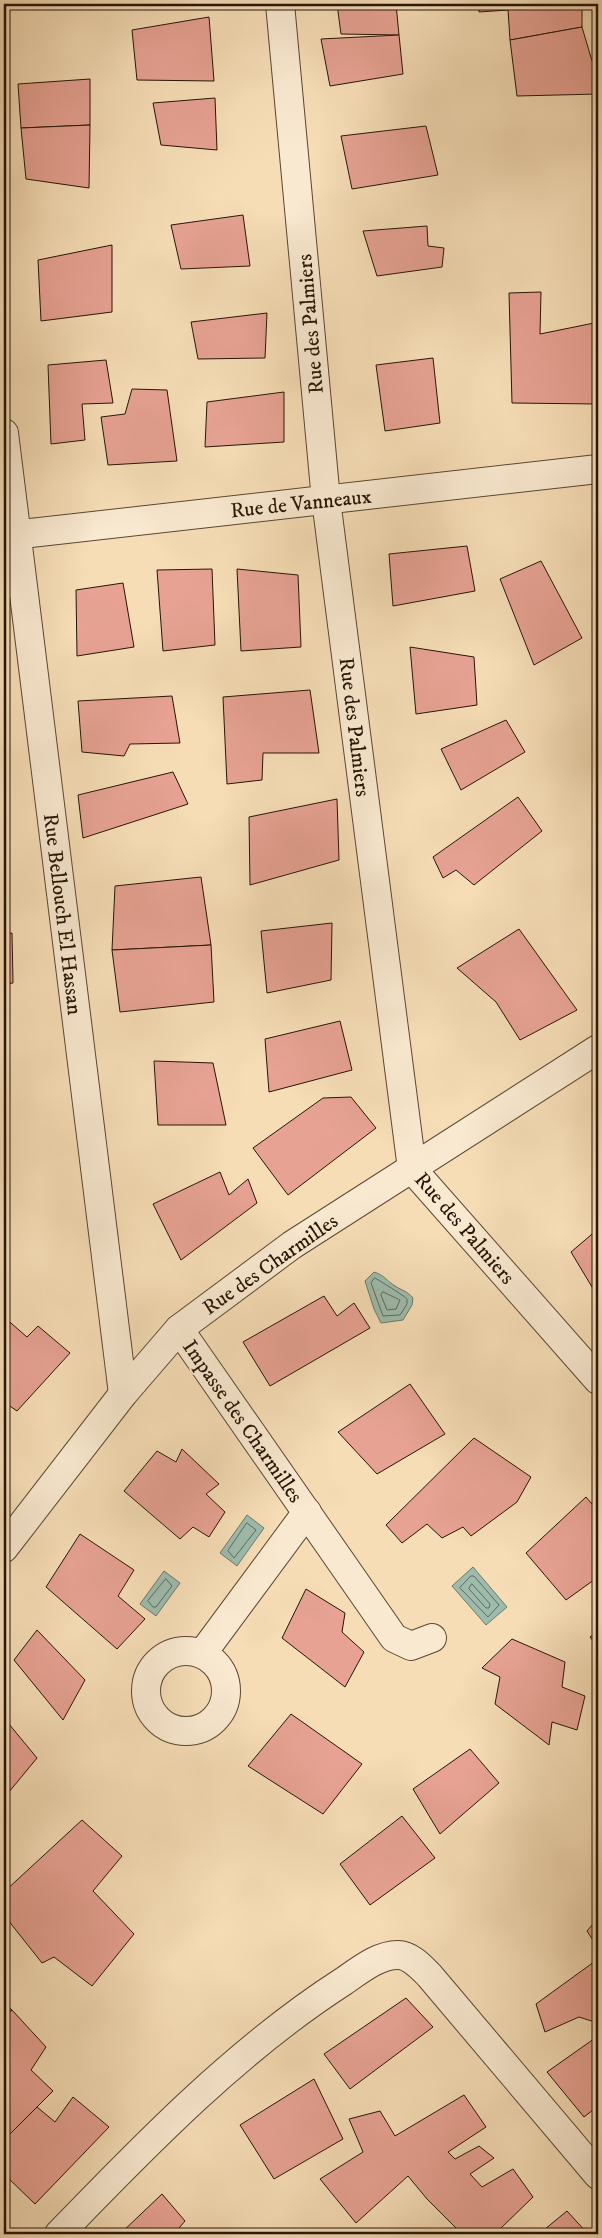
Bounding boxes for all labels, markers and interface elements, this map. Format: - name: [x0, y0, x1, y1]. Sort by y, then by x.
- street label: Rue des Palmiers: [292, 253, 330, 395]
- street label: Rue de Vanneaux: [229, 484, 373, 524]
- street label: Rue des Palmiers: [333, 656, 375, 798]
- street label: Rue Bellouch El Hassan: [37, 812, 87, 1016]
- street label: Rue des Palmiers: [408, 1167, 520, 1290]
- street label: Rue des Charmilles: [198, 1209, 343, 1321]
- street label: Impasse des Charmilles: [176, 1335, 308, 1508]

